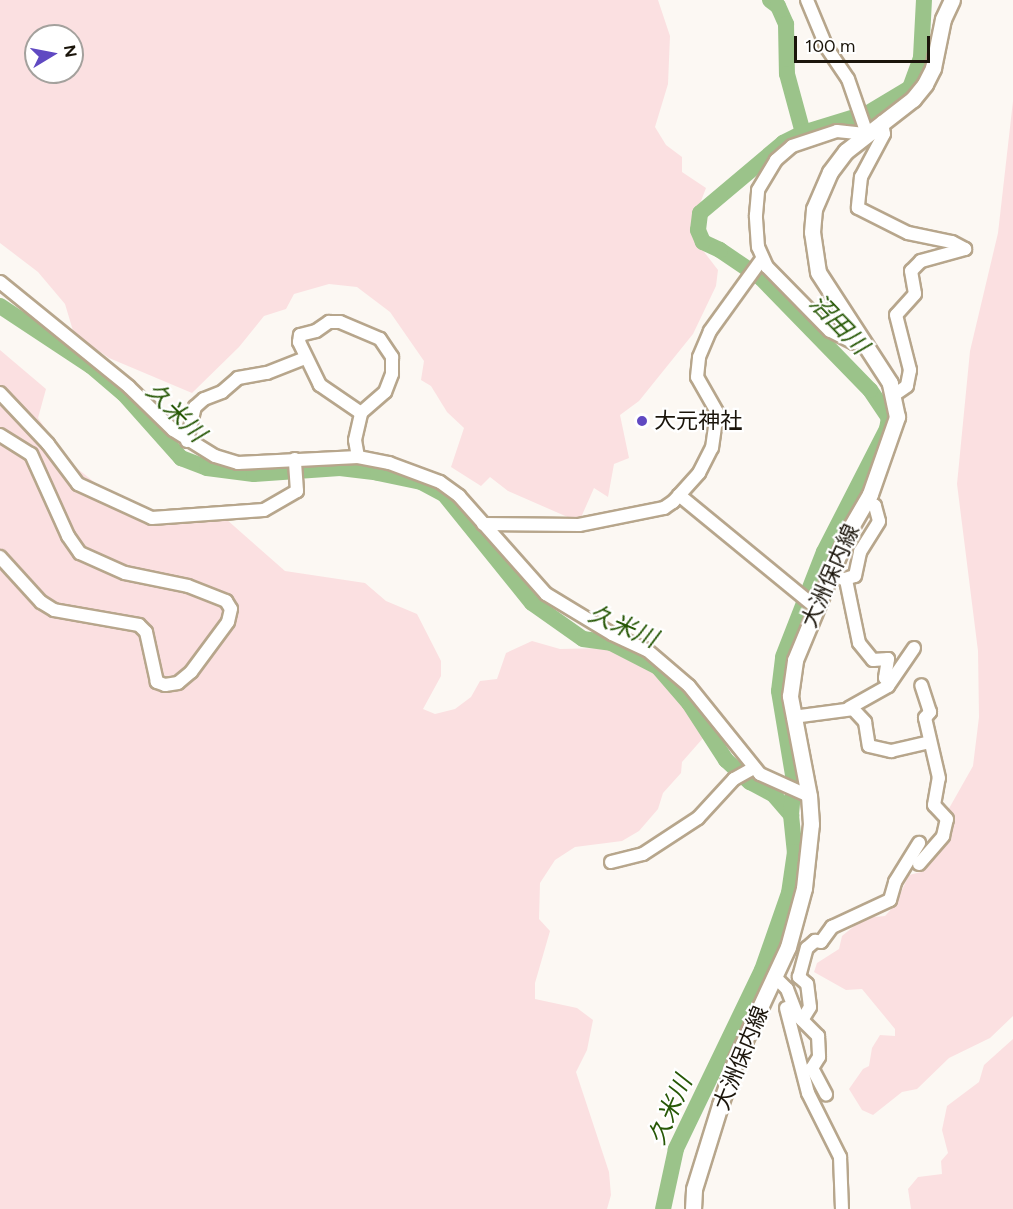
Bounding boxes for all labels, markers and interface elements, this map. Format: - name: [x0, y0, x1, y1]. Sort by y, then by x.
- north arrow: [24, 24, 84, 84]
- scale bar: [797, 24, 934, 62]
- text: 100 m: [805, 35, 855, 57]
- text: N: [60, 43, 81, 59]
- water label: 沼田川: [804, 288, 874, 360]
- water label: 久米川: [140, 376, 212, 448]
- place label: 大元神社: [654, 408, 742, 434]
- marker: 大元神社: [635, 414, 649, 428]
- street label: 大洲保内線: [796, 520, 864, 632]
- water label: 久米川: [584, 599, 662, 653]
- street label: 大洲保内線: [708, 1002, 774, 1114]
- water label: 久米川: [642, 1071, 698, 1149]

